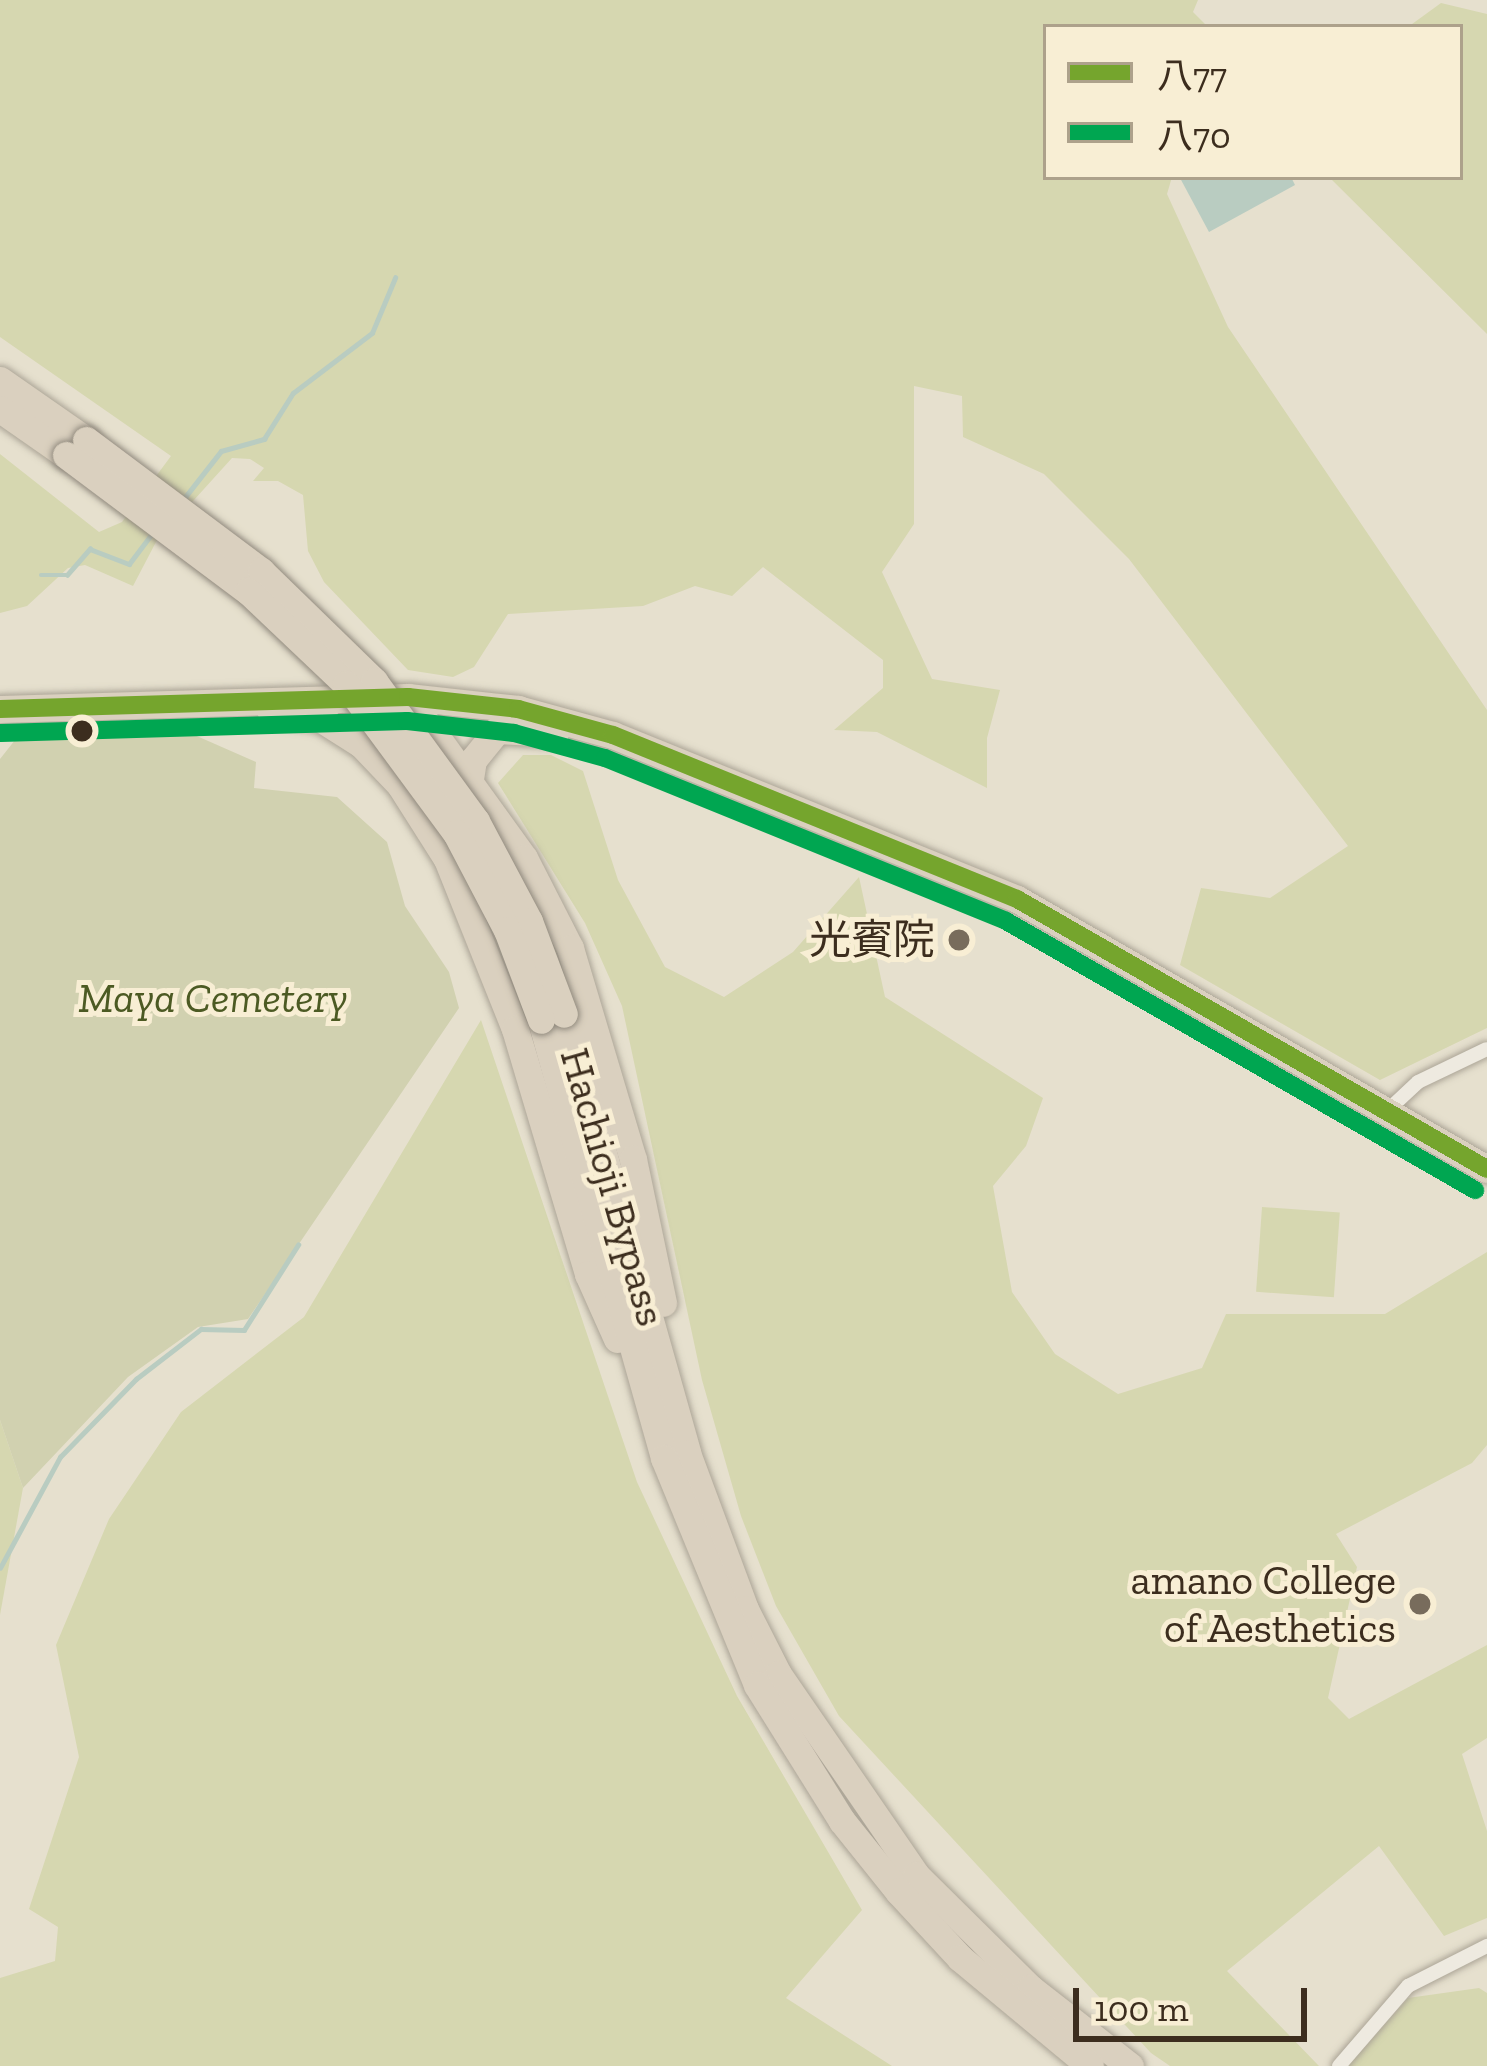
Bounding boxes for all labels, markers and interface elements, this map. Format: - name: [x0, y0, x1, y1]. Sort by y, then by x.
- legend: [1043, 24, 1463, 180]
- text: 八77: [1157, 54, 1227, 97]
- text: 八70: [1157, 114, 1231, 157]
- unlabelled marker: [71, 720, 93, 742]
- place label: 光賓院: [809, 915, 935, 965]
- marker: 光賓院: [946, 927, 972, 953]
- park label: Maya Cemetery: [78, 973, 348, 1023]
- street label: Hachioji Bypass: [549, 1042, 677, 1332]
- place label: amano College of Aesthetics: [1131, 1555, 1396, 1654]
- marker: amano College of Aesthetics: [1407, 1591, 1433, 1617]
- scale bar: [1079, 1964, 1313, 2038]
- text: 100 m: [1094, 1987, 1189, 2030]

